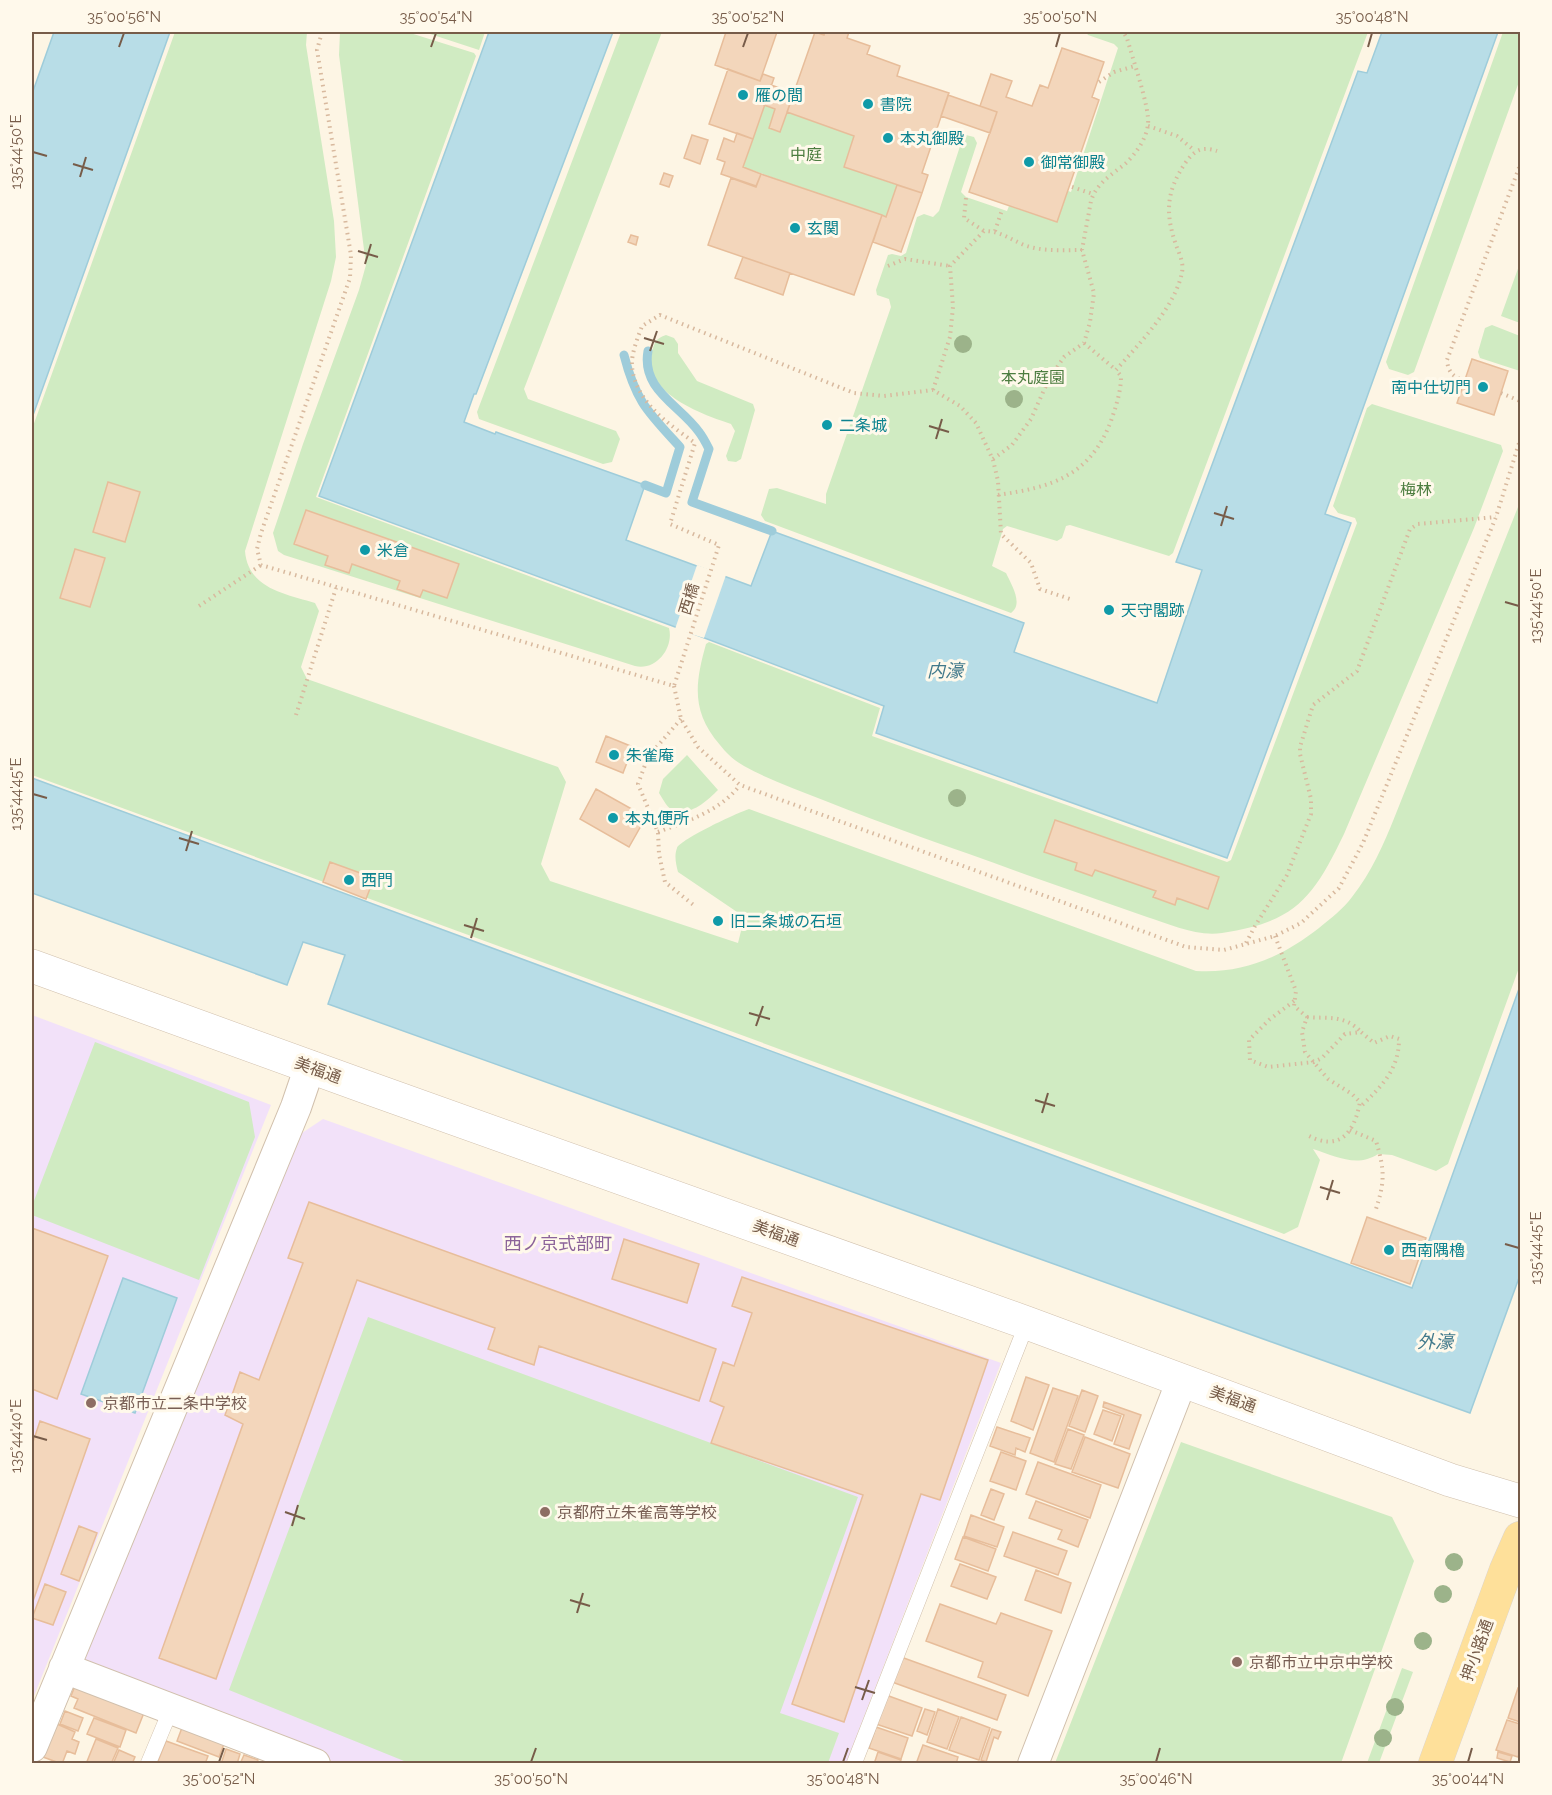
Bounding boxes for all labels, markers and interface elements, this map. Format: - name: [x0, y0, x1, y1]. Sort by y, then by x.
- text: 35°00'56"N: [87, 8, 161, 26]
- text: 35°00'54"N: [399, 8, 473, 26]
- text: 35°00'52"N: [712, 8, 784, 26]
- text: 35°00'50"N: [1023, 8, 1097, 26]
- text: 35°00'48"N: [1335, 8, 1409, 26]
- place label: 雁の間: [755, 86, 803, 105]
- marker: 雁の間: [736, 88, 750, 102]
- place label: 書院: [880, 95, 912, 114]
- marker: 書院: [861, 97, 875, 111]
- text: 135°44'50"E: [7, 114, 25, 190]
- place label: 本丸御殿: [900, 129, 964, 148]
- marker: 本丸御殿: [881, 131, 895, 145]
- park label: 中庭: [790, 145, 822, 164]
- place label: 御常御殿: [1041, 153, 1105, 172]
- marker: 御常御殿: [1022, 155, 1036, 169]
- place label: 玄関: [807, 219, 839, 238]
- marker: 玄関: [788, 221, 802, 235]
- park label: 本丸庭園: [1001, 368, 1065, 387]
- place label: 南中仕切門: [1391, 378, 1471, 397]
- marker: 南中仕切門: [1476, 380, 1490, 394]
- place label: 二条城: [839, 416, 887, 435]
- marker: 二条城: [820, 418, 834, 432]
- park label: 梅林: [1400, 480, 1432, 499]
- place label: 米倉: [377, 541, 409, 560]
- marker: 米倉: [358, 543, 372, 557]
- text: 135°44'50"E: [1527, 568, 1545, 644]
- street label: 西橋: [675, 581, 703, 617]
- place label: 天守閣跡: [1121, 601, 1185, 620]
- marker: 天守閣跡: [1102, 603, 1116, 617]
- water label: 内濠: [927, 660, 966, 681]
- place label: 朱雀庵: [626, 746, 674, 765]
- marker: 朱雀庵: [607, 748, 621, 762]
- text: 135°44'45"E: [7, 757, 25, 831]
- place label: 本丸便所: [625, 809, 689, 828]
- marker: 本丸便所: [606, 811, 620, 825]
- place label: 西門: [361, 871, 393, 890]
- marker: 西門: [342, 873, 356, 887]
- place label: 旧二条城の石垣: [730, 912, 842, 931]
- marker: 旧二条城の石垣: [711, 914, 725, 928]
- street label: 美福通: [292, 1053, 344, 1087]
- text: 135°44'45"E: [1527, 1211, 1545, 1285]
- street label: 美福通: [750, 1216, 802, 1250]
- district label: 西ノ京式部町: [504, 1233, 612, 1254]
- place label: 西南隅櫓: [1401, 1241, 1465, 1260]
- marker: 西南隅櫓: [1382, 1243, 1396, 1257]
- water label: 外濠: [1417, 1331, 1456, 1352]
- street label: 美福通: [1207, 1382, 1259, 1416]
- place label: 京都市立二条中学校: [103, 1394, 247, 1413]
- marker: 京都市立二条中学校: [84, 1396, 98, 1410]
- text: 135°44'40"E: [7, 1399, 25, 1473]
- place label: 京都府立朱雀高等学校: [557, 1503, 717, 1522]
- marker: 京都府立朱雀高等学校: [538, 1505, 552, 1519]
- street label: 押小路通: [1457, 1617, 1497, 1683]
- place label: 京都市立中京中学校: [1249, 1653, 1393, 1672]
- marker: 京都市立中京中学校: [1230, 1655, 1244, 1669]
- text: 35°00'52"N: [183, 1770, 255, 1788]
- text: 35°00'50"N: [494, 1770, 568, 1788]
- text: 35°00'48"N: [806, 1770, 880, 1788]
- text: 35°00'46"N: [1119, 1770, 1193, 1788]
- text: 35°00'44"N: [1432, 1770, 1504, 1788]

